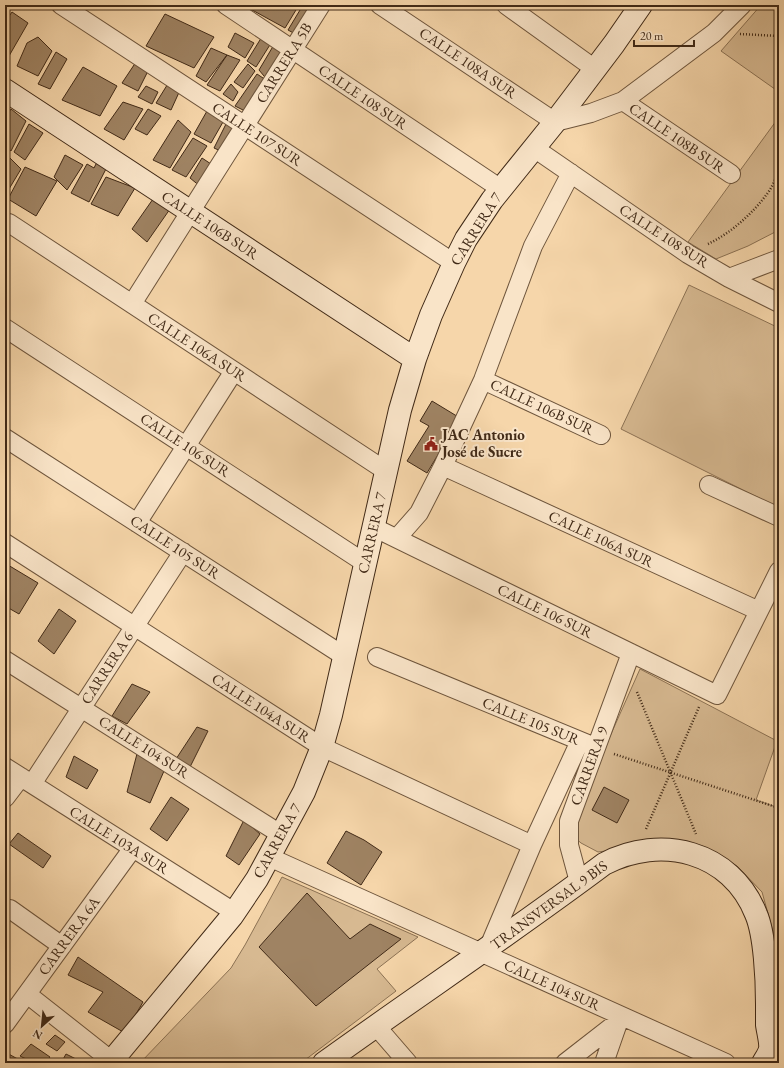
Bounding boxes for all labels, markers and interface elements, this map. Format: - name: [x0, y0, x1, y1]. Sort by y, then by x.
- street label: CARRERA 5B: [251, 19, 316, 107]
- scale bar: [634, 22, 694, 48]
- street label: CALLE 108A SUR: [416, 23, 521, 102]
- text: 20 m: [640, 28, 664, 44]
- street label: CALLE 108 SUR: [315, 60, 412, 134]
- street label: CALLE 107 SUR: [209, 97, 306, 170]
- street label: CALLE 108B SUR: [625, 98, 729, 177]
- street label: CALLE 106B SUR: [158, 186, 263, 263]
- street label: CARRERA 7: [446, 188, 506, 269]
- street label: CALLE 108 SUR: [616, 199, 713, 272]
- street label: CALLE 106A SUR: [144, 308, 250, 386]
- street label: CALLE 106B SUR: [487, 374, 597, 439]
- street label: CALLE 106 SUR: [137, 408, 234, 481]
- place label: JAC Antonio José de Sucre: [440, 425, 525, 461]
- public building icon: JAC Antonio José de Sucre: [423, 436, 439, 452]
- street label: CARRERA 7: [353, 490, 390, 575]
- street label: CALLE 106A SUR: [546, 506, 657, 571]
- street label: CALLE 105 SUR: [127, 510, 224, 583]
- street label: CALLE 106 SUR: [495, 579, 596, 642]
- street label: CARRERA 6: [76, 628, 137, 708]
- street label: CALLE 104A SUR: [208, 669, 314, 747]
- street label: CALLE 105 SUR: [480, 692, 583, 749]
- street label: CALLE 104 SUR: [95, 711, 193, 782]
- street label: CARRERA 9: [565, 724, 612, 808]
- street label: CARRERA 7: [248, 799, 305, 882]
- street label: CALLE 103A SUR: [66, 801, 173, 878]
- street label: TRANSVERSAL 9 BIS: [486, 856, 611, 953]
- street label: CARRERA 6A: [34, 892, 104, 979]
- street label: CALLE 104 SUR: [501, 955, 604, 1014]
- north arrow: [22, 1006, 62, 1046]
- text: N: [30, 1027, 45, 1043]

